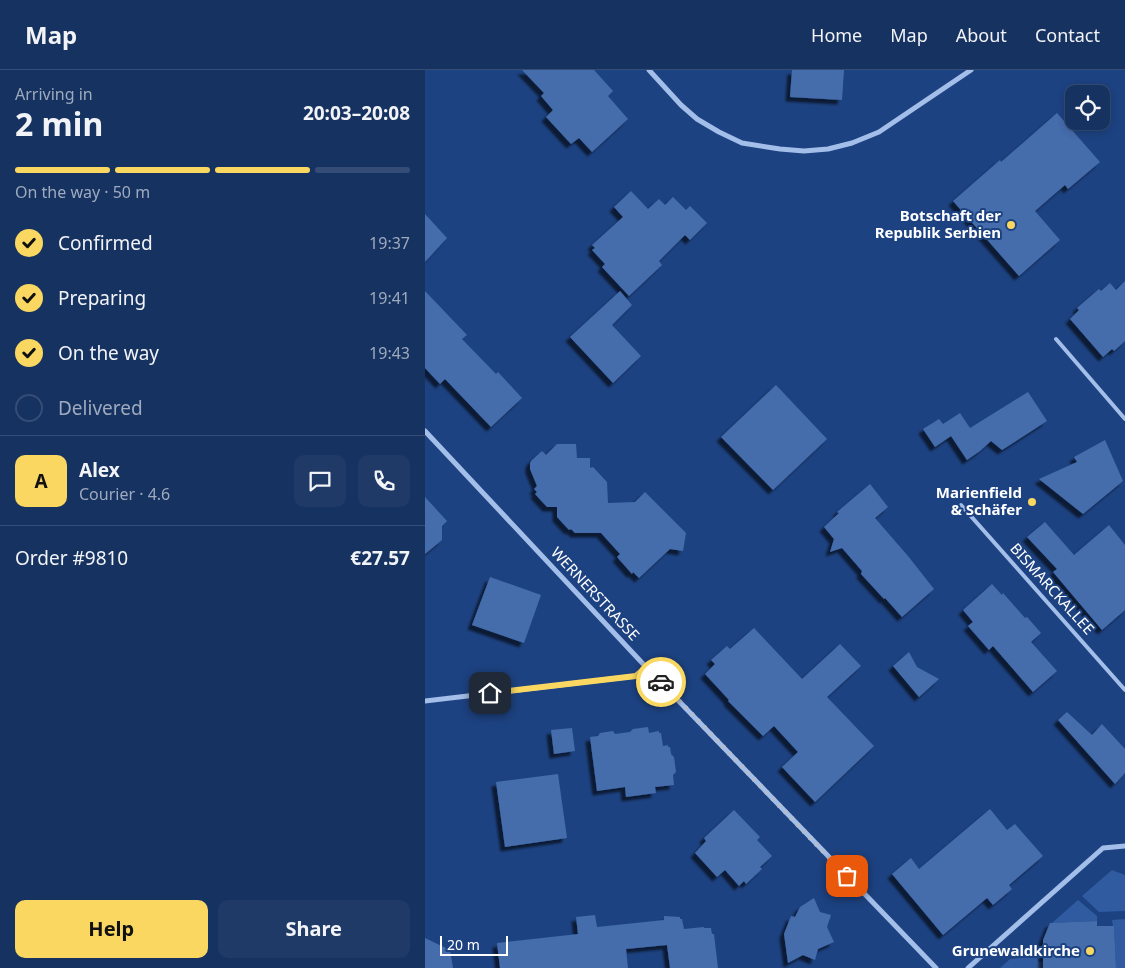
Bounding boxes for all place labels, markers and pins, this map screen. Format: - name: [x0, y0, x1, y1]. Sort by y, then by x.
- place label: Botschaft der Republik Serbien: [875, 205, 1001, 242]
- marker: Botschaft der Republik Serbien: [1005, 219, 1017, 231]
- place label: Marienfield & Schäfer: [936, 482, 1022, 519]
- marker: Marienfield & Schäfer: [1026, 496, 1038, 508]
- pin: [469, 672, 511, 714]
- pin: [826, 855, 868, 897]
- place label: Grunewaldkirche: [952, 940, 1080, 960]
- marker: Grunewaldkirche: [1084, 945, 1096, 957]

